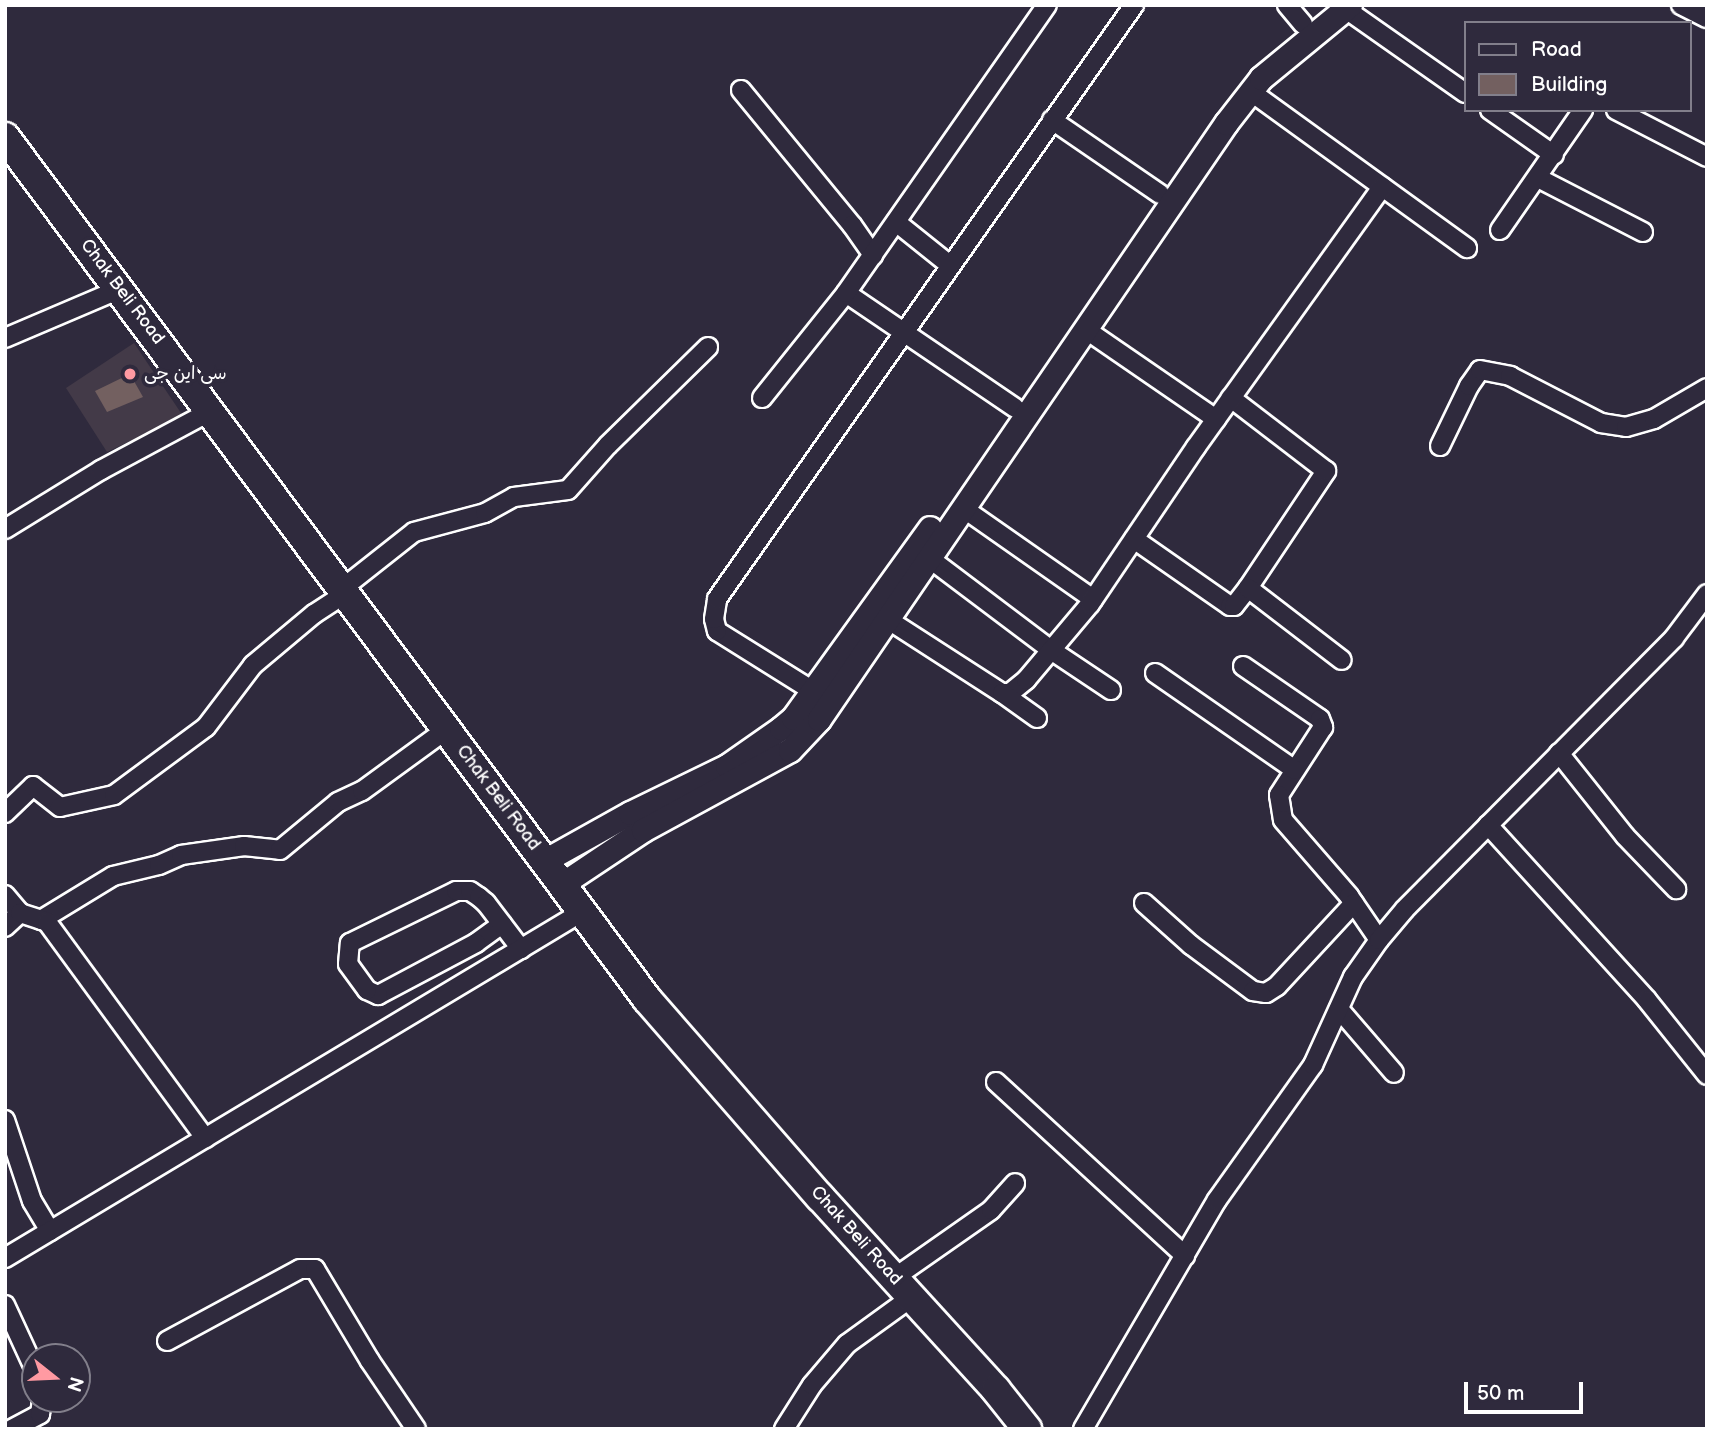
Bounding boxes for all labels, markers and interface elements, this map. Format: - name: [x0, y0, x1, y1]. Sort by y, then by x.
- legend: [1464, 21, 1691, 112]
- text: Road: [1531, 37, 1582, 62]
- text: Building: [1531, 72, 1607, 97]
- street label: Chak Beli Road: [75, 235, 169, 349]
- place label: سی این جی: [144, 363, 227, 385]
- marker: سی این جی: [122, 366, 138, 382]
- street label: Chak Beli Road: [451, 741, 545, 855]
- street label: Chak Beli Road: [806, 1182, 906, 1290]
- north arrow: [21, 1343, 91, 1413]
- scale bar: [1467, 1368, 1586, 1412]
- text: N: [61, 1374, 88, 1394]
- text: 50 m: [1477, 1381, 1524, 1406]

